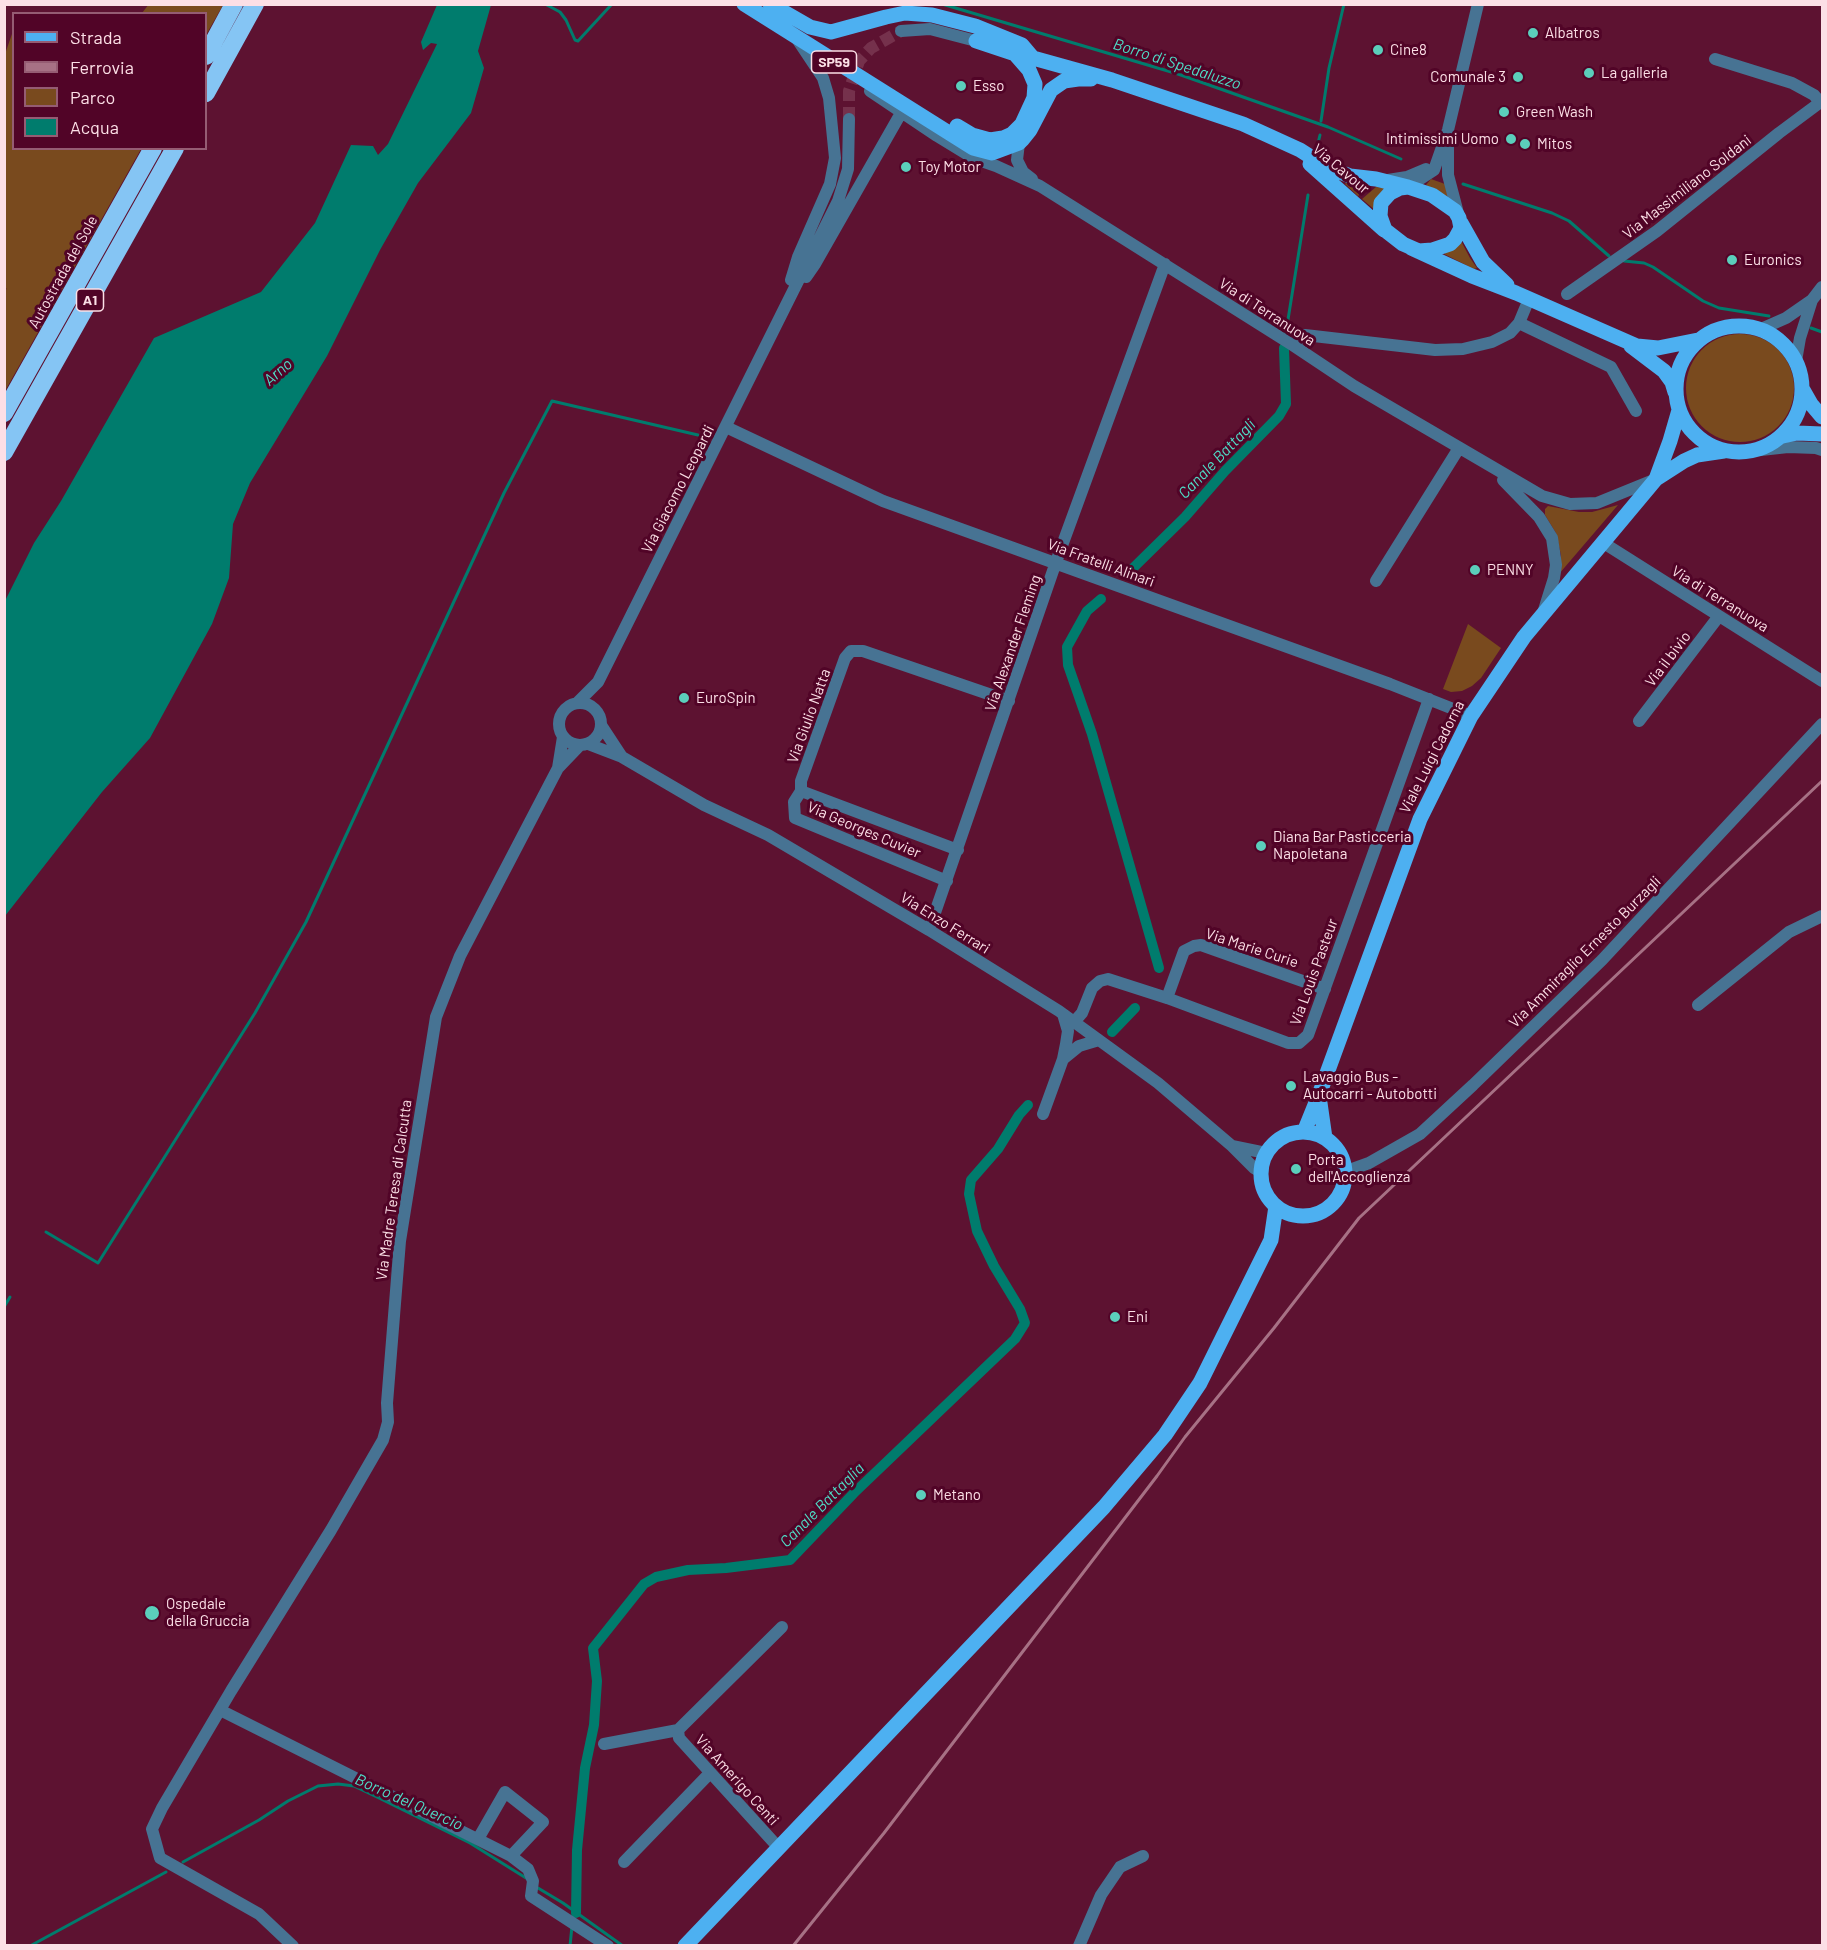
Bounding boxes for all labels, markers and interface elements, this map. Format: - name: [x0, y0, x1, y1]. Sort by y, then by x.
- legend: [12, 12, 207, 150]
- place label: Albatros: [1545, 24, 1600, 42]
- text: Strada: [70, 26, 122, 48]
- marker: Albatros: [1526, 26, 1540, 40]
- water label: Borro di Spedaluzzo: [1111, 34, 1243, 94]
- place label: Cine8: [1390, 41, 1427, 59]
- marker: Cine8: [1371, 43, 1385, 57]
- road number: SP59: [812, 51, 856, 73]
- text: Ferrovia: [70, 56, 134, 78]
- place label: La galleria: [1601, 64, 1668, 82]
- marker: La galleria: [1582, 66, 1596, 80]
- place label: Comunale 3: [1430, 68, 1506, 86]
- marker: Comunale 3: [1511, 70, 1525, 84]
- place label: Esso: [973, 77, 1004, 95]
- marker: Esso: [954, 79, 968, 93]
- text: Parco: [70, 86, 115, 108]
- place label: Green Wash: [1516, 103, 1593, 121]
- marker: Green Wash: [1497, 105, 1511, 119]
- text: Acqua: [70, 116, 119, 138]
- place label: Intimissimi Uomo: [1386, 130, 1499, 148]
- street label: Via Massimiliano Soldani: [1619, 131, 1755, 243]
- marker: Intimissimi Uomo: [1504, 132, 1518, 146]
- place label: Mitos: [1537, 135, 1572, 153]
- marker: Mitos: [1518, 137, 1532, 151]
- street label: Via Cavour: [1309, 140, 1373, 198]
- place label: Toy Motor: [918, 158, 981, 176]
- marker: Toy Motor: [899, 160, 913, 174]
- street label: Autostrada del Sole: [25, 212, 101, 332]
- place label: Euronics: [1744, 251, 1802, 269]
- marker: Euronics: [1725, 253, 1739, 267]
- street label: Via di Terranuova: [1216, 274, 1318, 350]
- road number: A1: [76, 289, 104, 311]
- water label: Arno: [260, 354, 296, 390]
- water label: Canale Battagli: [1174, 415, 1260, 503]
- street label: Via Giacomo Leopardi: [638, 422, 718, 556]
- street label: Via Fratelli Alinari: [1045, 535, 1157, 591]
- place label: PENNY: [1487, 561, 1534, 579]
- street label: Via di Terranuova: [1668, 562, 1772, 636]
- marker: PENNY: [1468, 563, 1482, 577]
- street label: Via Alexander Fleming: [981, 572, 1045, 714]
- street label: Via il bivio: [1641, 628, 1695, 690]
- street label: Via Giulio Natta: [784, 666, 834, 766]
- place label: EuroSpin: [696, 689, 756, 707]
- marker: EuroSpin: [677, 691, 691, 705]
- street label: Viale Luigi Cadorna: [1396, 698, 1468, 816]
- street label: Via Georges Cuvier: [805, 798, 923, 862]
- place label: Diana Bar Pasticceria Napoletana: [1273, 828, 1411, 863]
- marker: Diana Bar Pasticceria Napoletana: [1254, 839, 1268, 853]
- street label: Via Ammiraglio Ernesto Burzagli: [1505, 872, 1665, 1032]
- street label: Via Enzo Ferrari: [897, 888, 993, 958]
- street label: Via Louis Pasteur: [1286, 916, 1342, 1028]
- street label: Via Marie Curie: [1203, 925, 1301, 971]
- place label: Lavaggio Bus - Autocarri - Autobotti: [1303, 1068, 1437, 1103]
- marker: Lavaggio Bus - Autocarri - Autobotti: [1284, 1079, 1298, 1093]
- street label: Via Madre Teresa di Calcutta: [372, 1098, 416, 1282]
- place label: Porta dell'Accoglienza: [1308, 1151, 1410, 1186]
- marker: Porta dell'Accoglienza: [1289, 1162, 1303, 1176]
- place label: Eni: [1127, 1308, 1148, 1326]
- marker: Eni: [1108, 1310, 1122, 1324]
- water label: Canale Battaglia: [776, 1459, 868, 1551]
- place label: Metano: [933, 1486, 981, 1504]
- marker: Metano: [914, 1488, 928, 1502]
- place label: Ospedale della Gruccia: [166, 1595, 249, 1630]
- marker: Ospedale della Gruccia: [143, 1604, 161, 1622]
- street label: Via Amerigo Centi: [692, 1731, 782, 1829]
- water label: Borro del Quercio: [352, 1770, 466, 1834]

